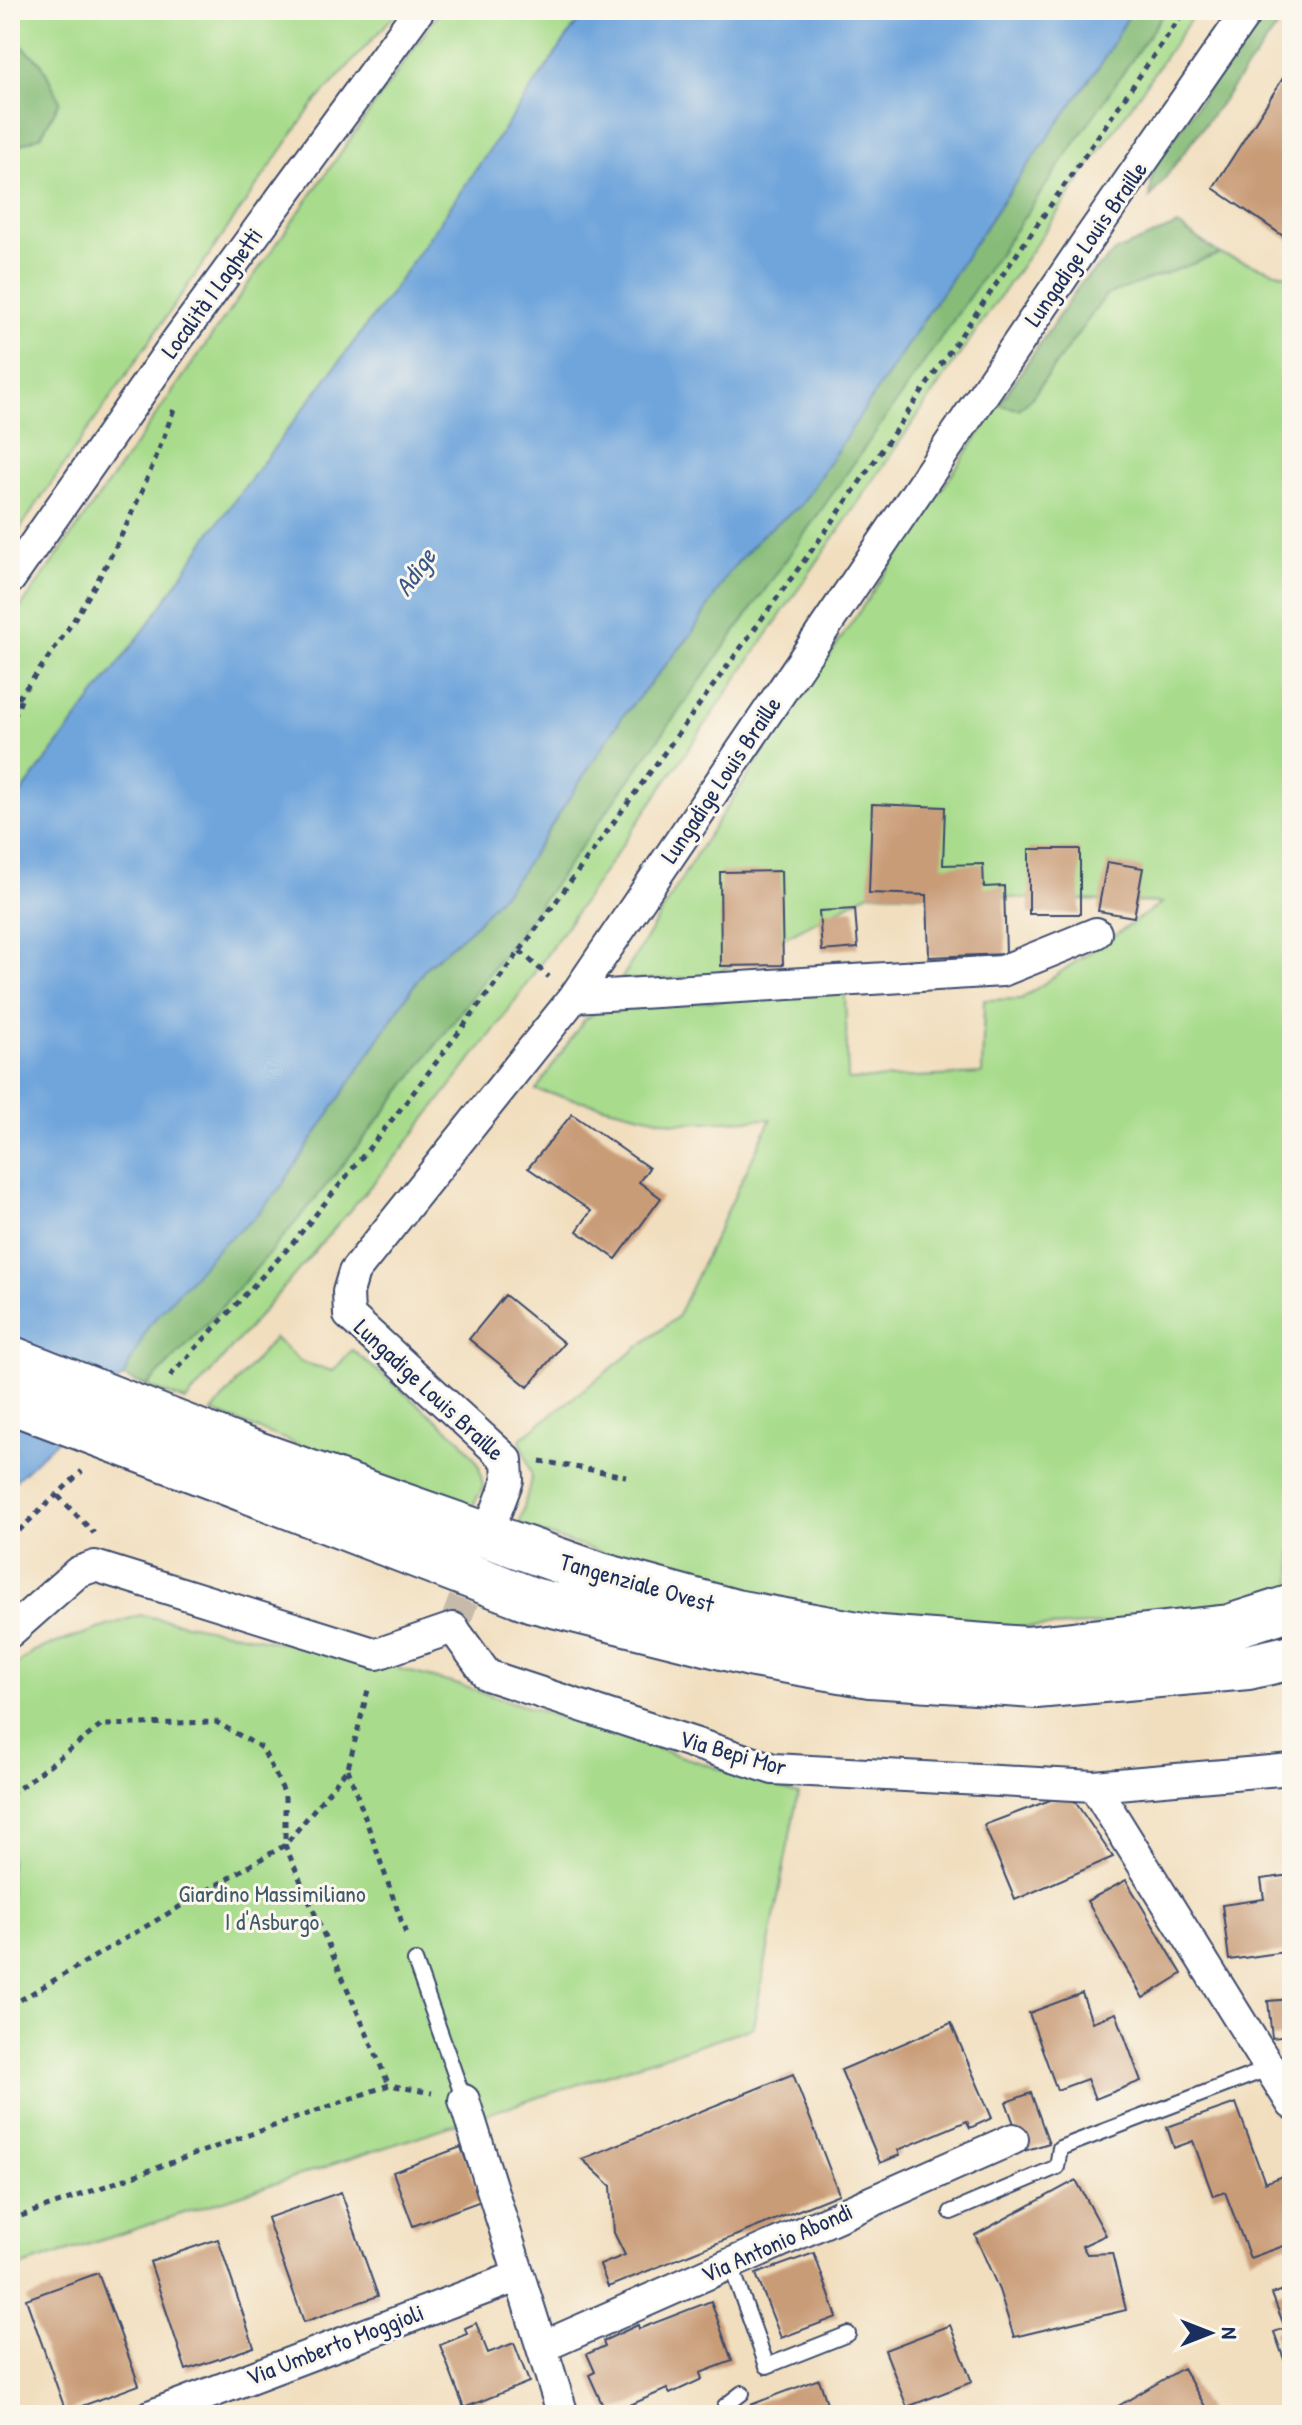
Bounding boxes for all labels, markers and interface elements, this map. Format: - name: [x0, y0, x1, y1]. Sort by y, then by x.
- street label: Lungadige Louis Braille: [1016, 154, 1154, 332]
- street label: Località I Laghetti: [153, 221, 269, 364]
- water label: Adige: [386, 540, 445, 603]
- street label: Lungadige Louis Braille: [653, 690, 788, 869]
- street label: Lungadige Louis Braille: [348, 1311, 512, 1468]
- street label: Tangenziale Ovest: [556, 1545, 719, 1620]
- street label: Via Bepi Mor: [676, 1722, 790, 1783]
- park label: Giardino Massimiliano I d'Asburgo: [178, 1877, 366, 1937]
- street label: Via Antonio Abondi: [696, 2194, 857, 2290]
- north arrow: [1170, 2293, 1250, 2373]
- street label: Via Umberto Moggioli: [241, 2296, 428, 2393]
- text: N: [1215, 2327, 1245, 2339]

